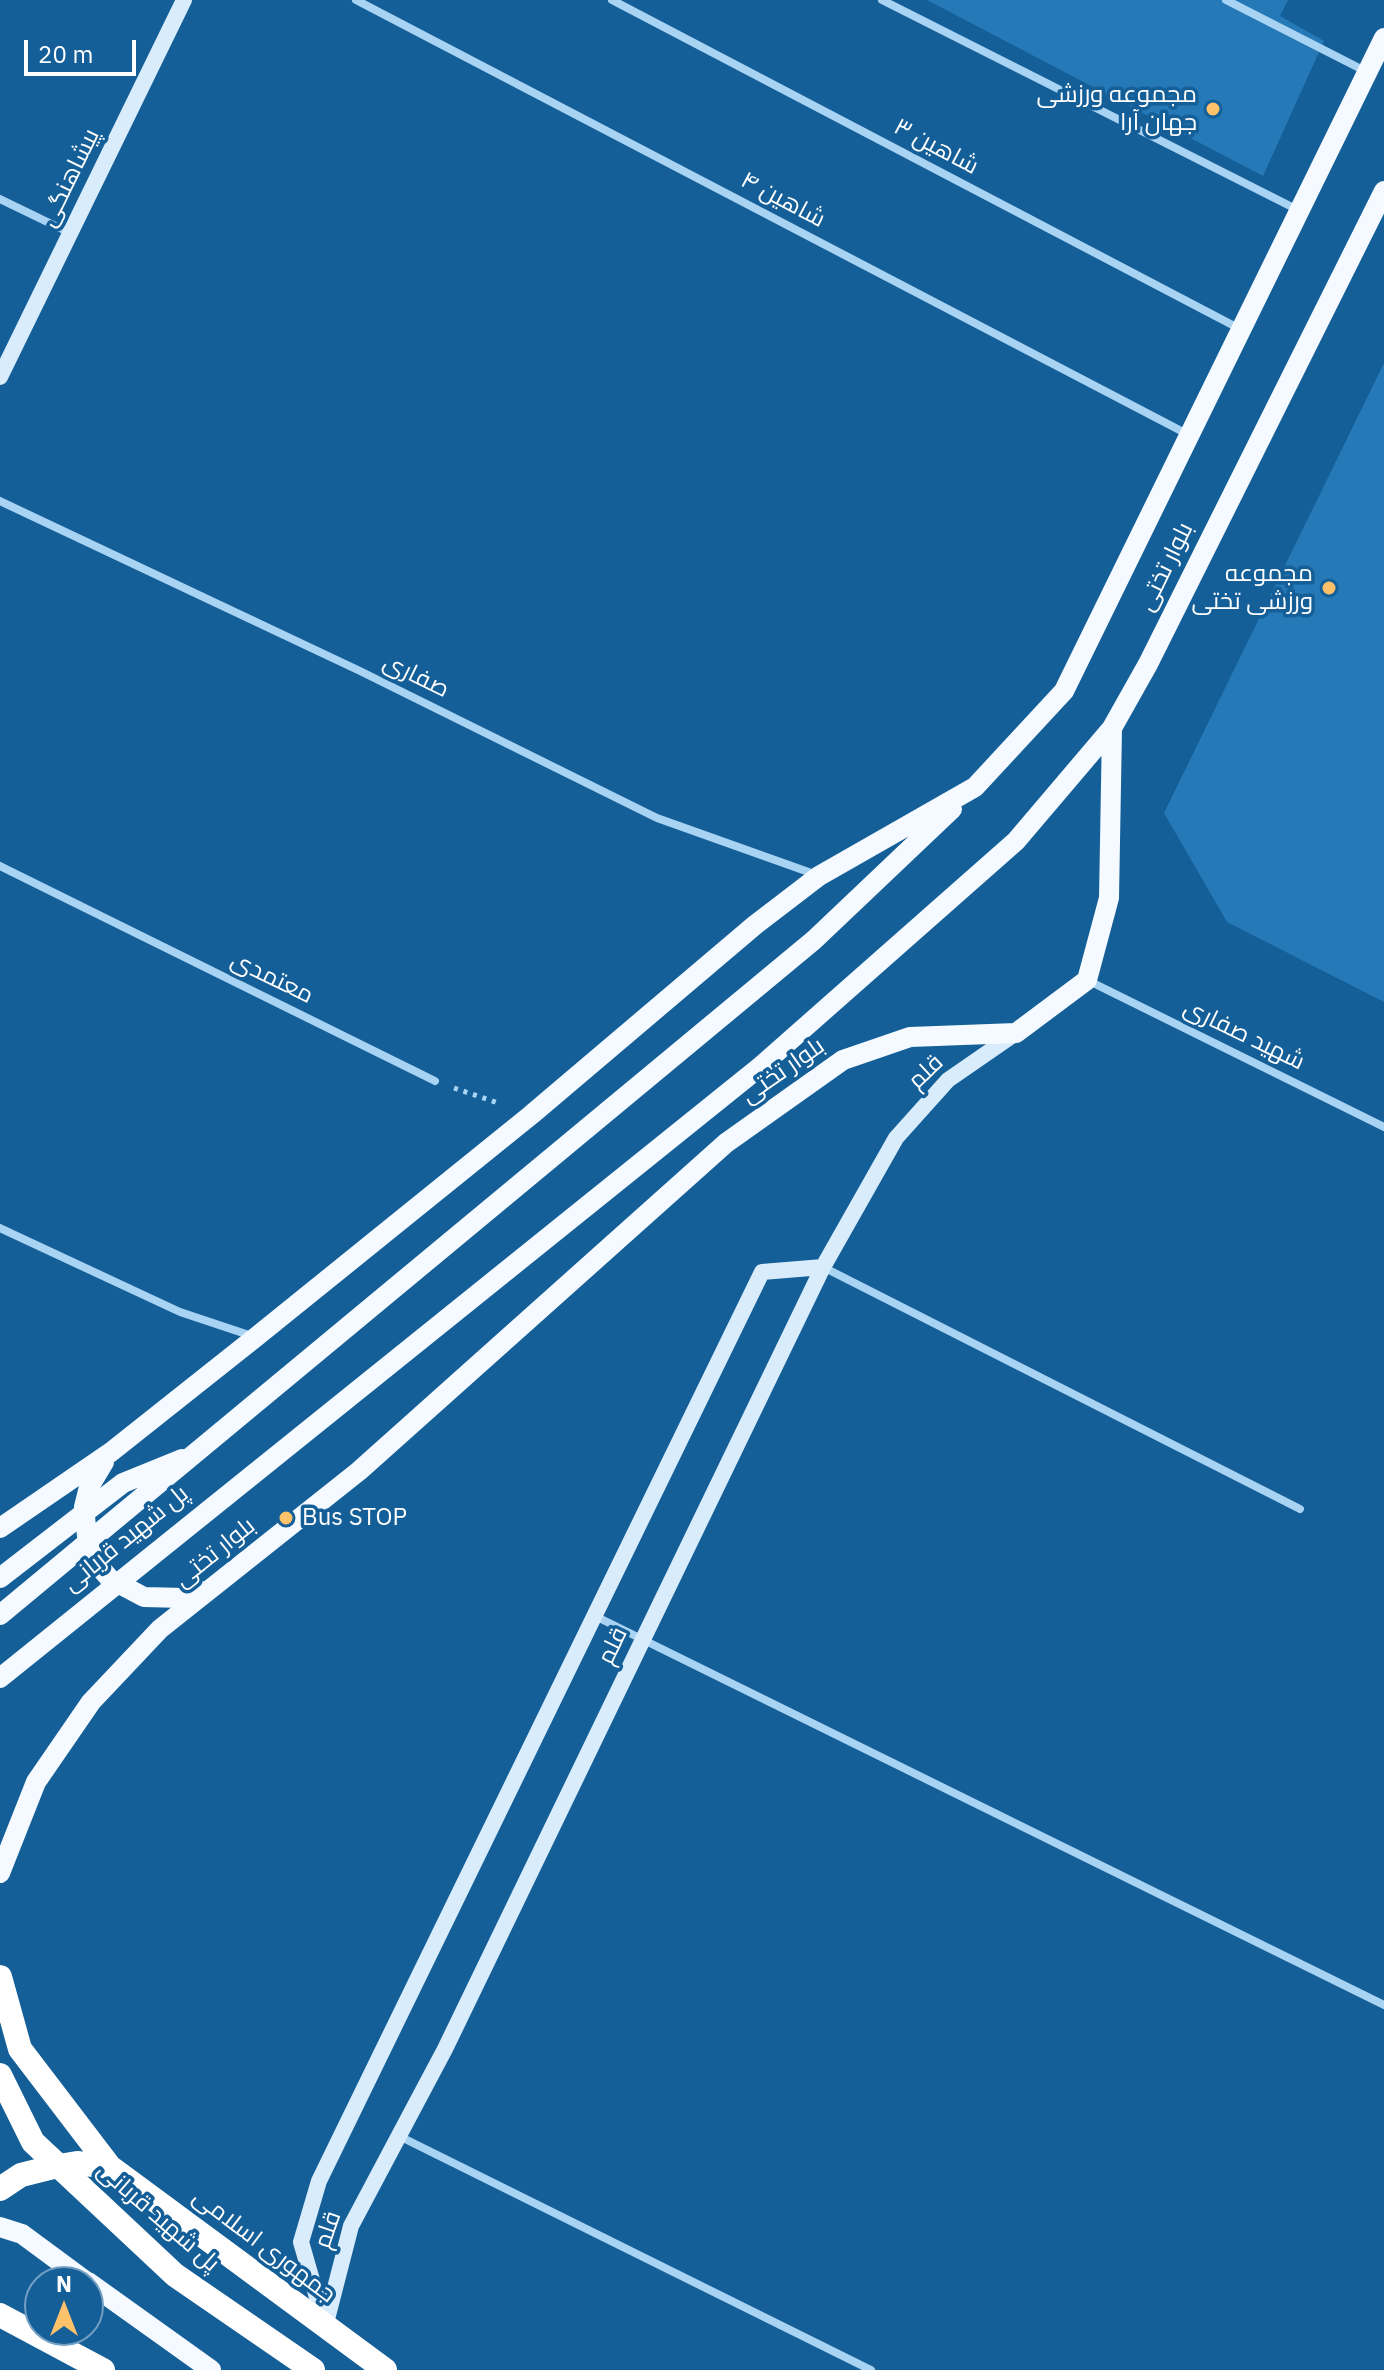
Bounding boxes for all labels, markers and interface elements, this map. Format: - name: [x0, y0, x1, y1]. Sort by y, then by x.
- scale bar: [28, 24, 140, 74]
- text: 20 m: [38, 38, 93, 70]
- place label: مجموعه ورزشی جهان آرا: [1037, 81, 1197, 137]
- marker: مجموعه ورزشی جهان آرا: [1204, 100, 1222, 118]
- street label: شاهین ۳: [889, 113, 983, 181]
- street label: پیشاهنگی: [34, 124, 106, 232]
- street label: شاهین ۴: [736, 166, 830, 234]
- street label: بلوار تختی: [1132, 518, 1200, 616]
- place label: مجموعه ورزشی تختی: [1191, 560, 1313, 616]
- marker: مجموعه ورزشی تختی: [1320, 579, 1338, 597]
- street label: صفاری: [378, 648, 454, 704]
- street label: معتمدی: [226, 946, 318, 1010]
- street label: شهید صفاری: [1179, 993, 1309, 1077]
- street label: بلوار تختی: [736, 1032, 830, 1110]
- street label: قلم: [902, 1049, 950, 1095]
- street label: پل شهید قربانی: [57, 1480, 195, 1598]
- place label: Bus STOP: [302, 1504, 407, 1532]
- marker: Bus STOP: [277, 1509, 295, 1527]
- street label: بلوار تختی: [169, 1512, 261, 1594]
- street label: قلم: [592, 1623, 634, 1669]
- street label: پل شهید قربانی: [91, 2156, 225, 2278]
- street label: جمهوری اسلامی: [187, 2183, 341, 2309]
- street label: قلم: [308, 2207, 348, 2253]
- north arrow: [24, 2266, 104, 2346]
- text: N: [56, 2269, 72, 2298]

